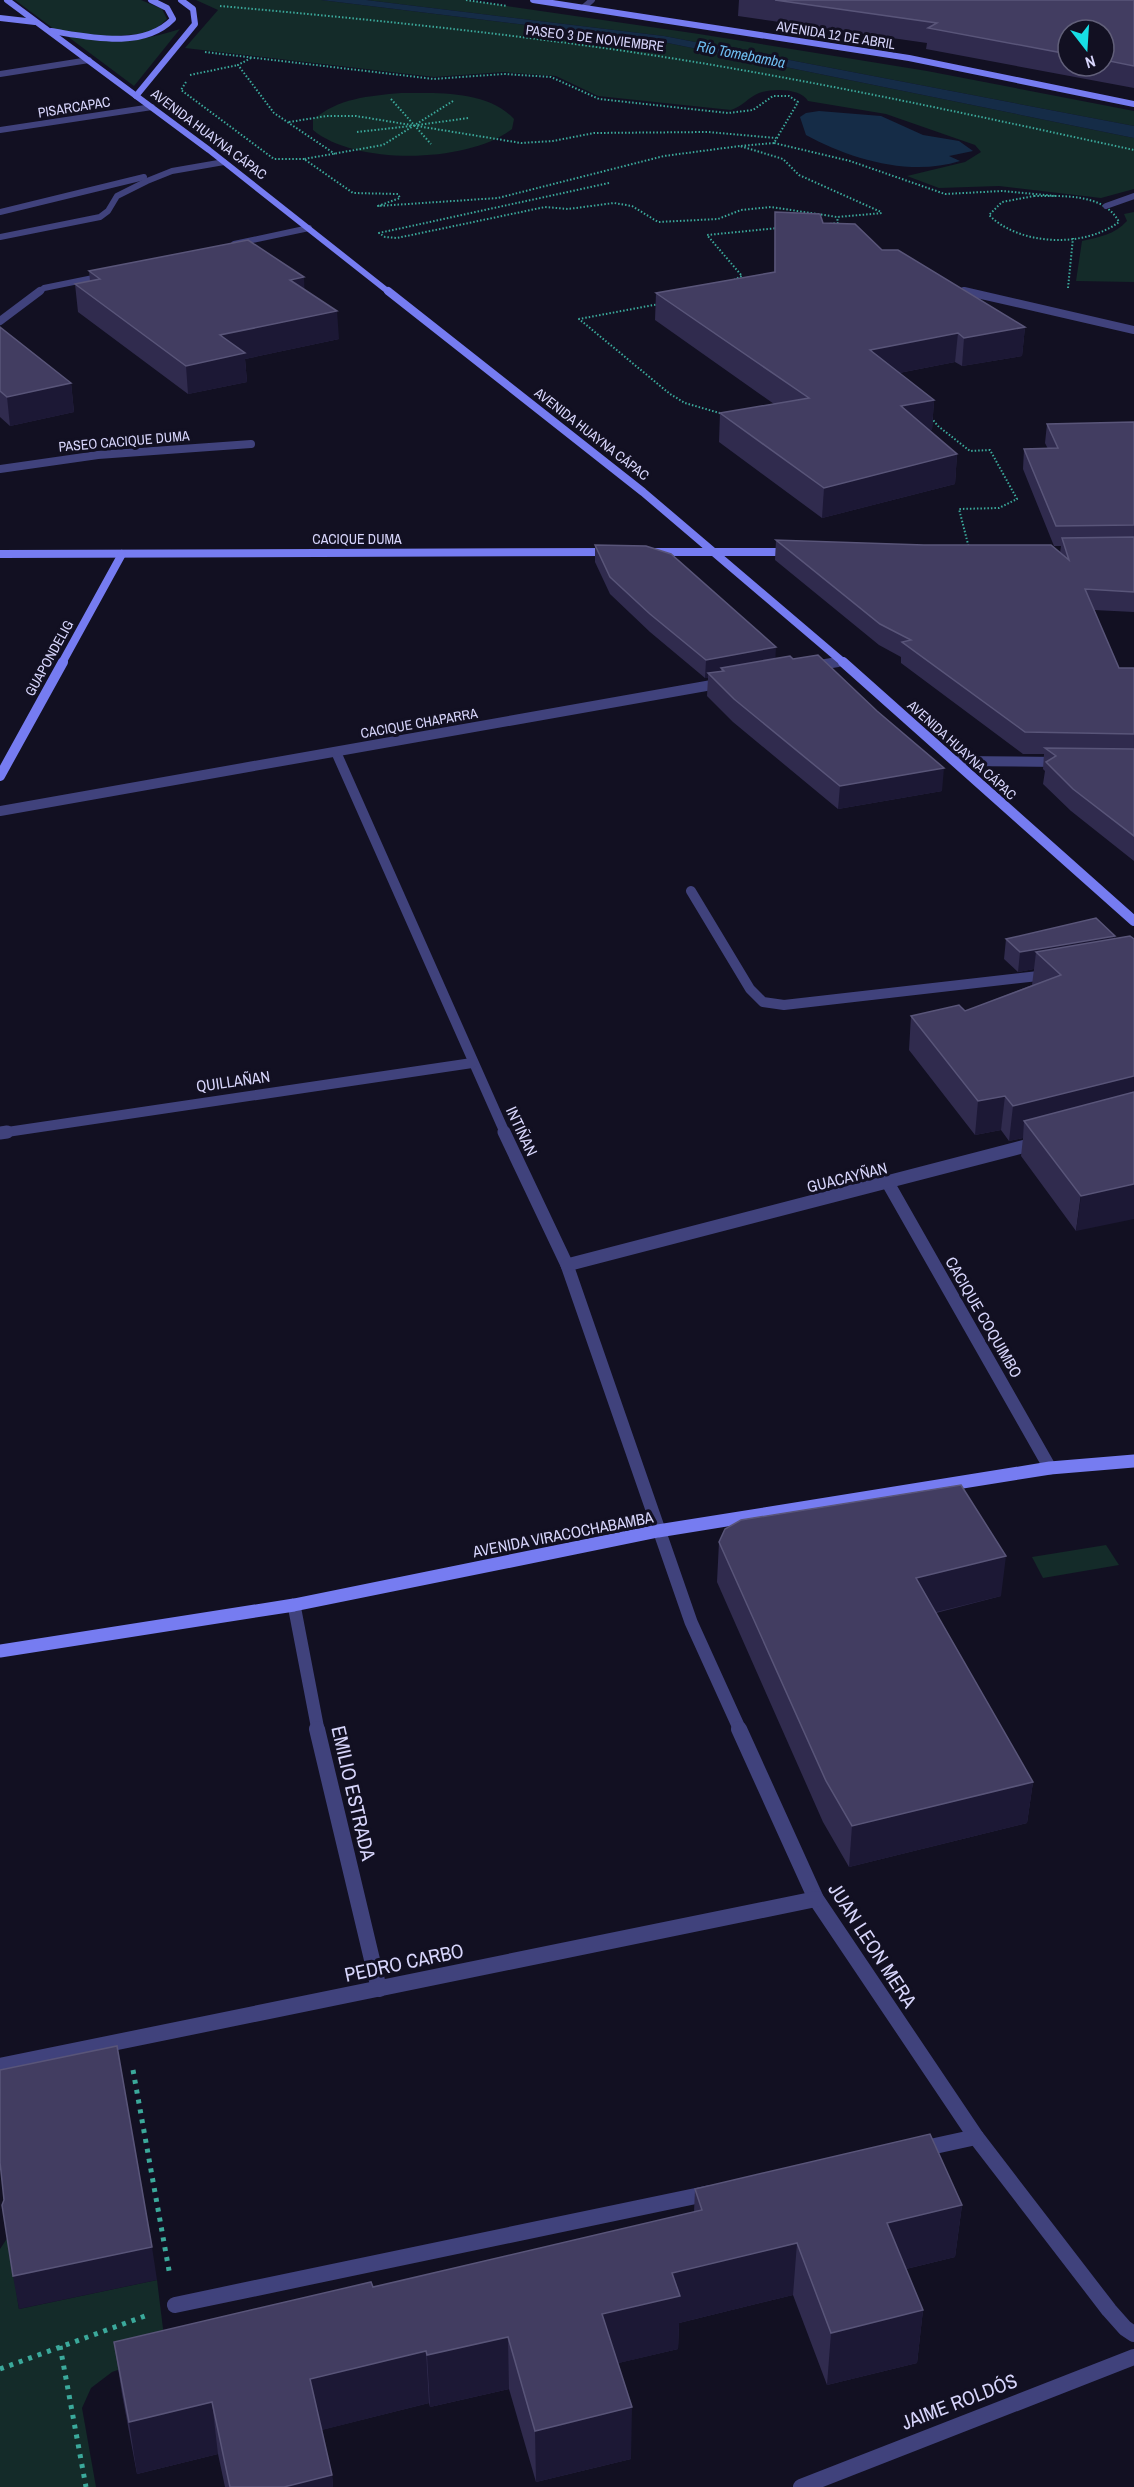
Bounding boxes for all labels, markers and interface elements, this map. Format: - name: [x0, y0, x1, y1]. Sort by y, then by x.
- street label: AVENIDA 12 DE ABRIL: [774, 17, 897, 53]
- north arrow: [1056, 18, 1116, 78]
- street label: PASEO 3 DE NOVIEMBRE: [525, 21, 665, 55]
- water label: Río Tomebamba: [695, 35, 787, 73]
- text: N: [1083, 50, 1098, 74]
- street label: AVENIDA HUAYNA CÁPAC: [147, 84, 270, 183]
- street label: PISARCAPAC: [36, 92, 112, 122]
- street label: AVENIDA HUAYNA CÁPAC: [530, 383, 653, 484]
- street label: PASEO CACIQUE DUMA: [58, 426, 190, 456]
- street label: CACIQUE DUMA: [312, 530, 402, 548]
- street label: GUAPONDELIG: [21, 617, 77, 699]
- street label: AVENIDA HUAYNA CÁPAC: [903, 696, 1020, 804]
- street label: CACIQUE CHAPARRA: [359, 704, 479, 742]
- street label: QUILLAÑAN: [195, 1065, 271, 1097]
- street label: INTIÑAN: [501, 1103, 543, 1159]
- street label: GUACAYÑAN: [804, 1156, 890, 1198]
- street label: CACIQUE COQUIMBO: [940, 1252, 1028, 1382]
- street label: AVENIDA VIRACOCHABAMBA: [470, 1506, 655, 1562]
- street label: EMILIO ESTRADA: [325, 1723, 383, 1863]
- street label: JUAN LEON MERA: [822, 1877, 924, 2013]
- street label: PEDRO CARBO: [342, 1936, 466, 1988]
- street label: JAIME ROLDÓS: [897, 2366, 1021, 2435]

